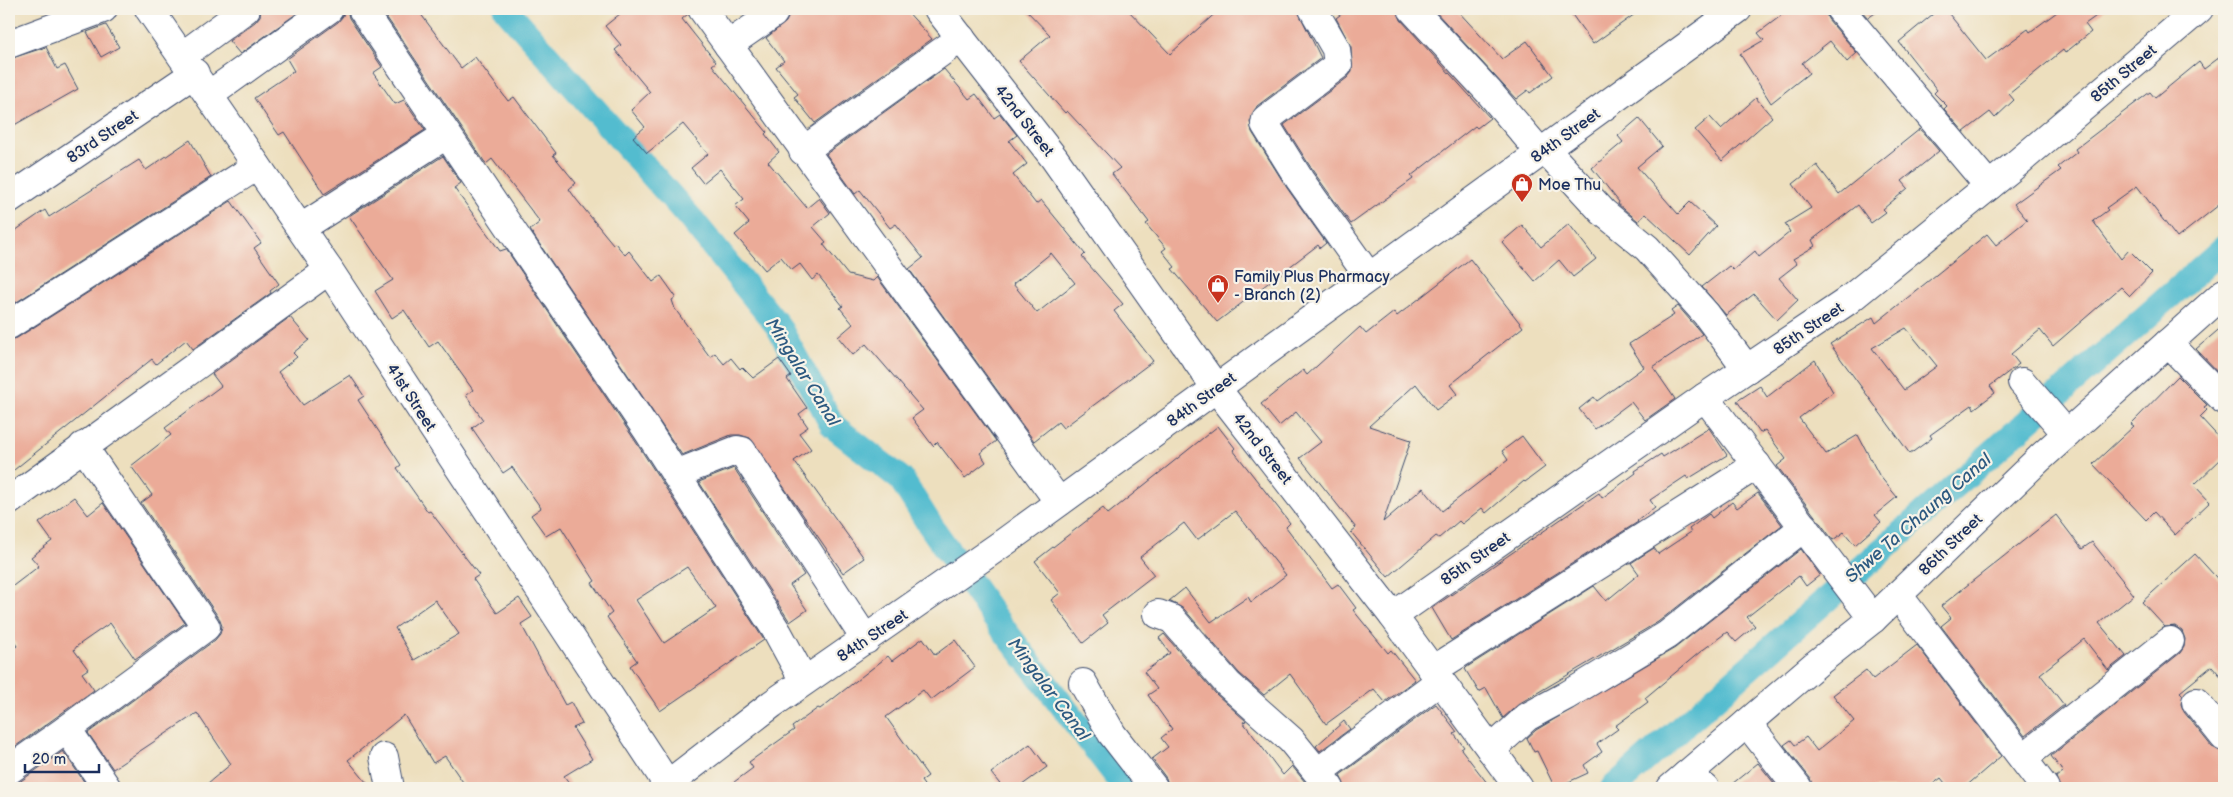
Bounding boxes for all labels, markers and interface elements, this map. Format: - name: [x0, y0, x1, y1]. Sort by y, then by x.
- street label: 85th Street: [2087, 41, 2161, 107]
- street label: 42nd Street: [990, 81, 1058, 160]
- street label: 84th Street: [1528, 105, 1604, 168]
- street label: 83rd Street: [64, 106, 142, 168]
- shop icon: Moe Thu: [1510, 172, 1534, 203]
- place label: Moe Thu: [1538, 176, 1601, 195]
- place label: Family Plus Pharmacy - Branch (2): [1234, 268, 1390, 305]
- shop icon: Family Plus Pharmacy - Branch (2): [1206, 273, 1230, 304]
- street label: 85th Street: [1770, 299, 1847, 360]
- water label: Mingalar Canal: [761, 315, 845, 431]
- street label: 41st Street: [382, 360, 440, 435]
- street label: 84th Street: [1164, 369, 1240, 432]
- street label: 42nd Street: [1228, 409, 1296, 488]
- water label: Shwe Ta Chaung Canal: [1841, 449, 1996, 588]
- street label: 86th Street: [1915, 510, 1987, 580]
- street label: 85th Street: [1438, 528, 1514, 590]
- street label: 84th Street: [834, 606, 912, 667]
- water label: Mingalar Canal: [1003, 634, 1095, 745]
- scale bar: [25, 742, 99, 774]
- text: 20 m: [32, 750, 66, 769]

